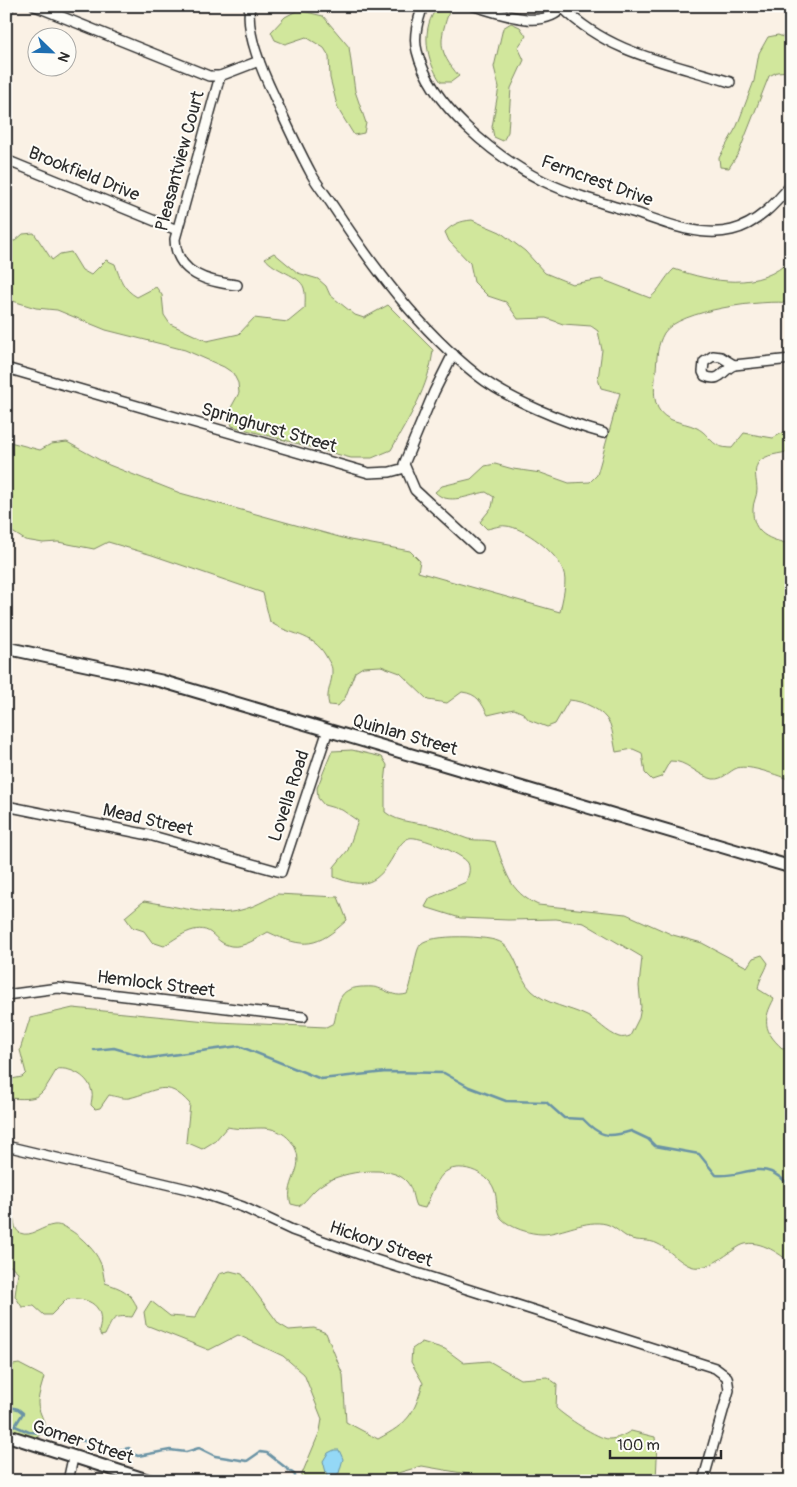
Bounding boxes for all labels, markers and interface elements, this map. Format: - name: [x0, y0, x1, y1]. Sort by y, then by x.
- north arrow: [28, 28, 78, 78]
- text: N: [54, 49, 73, 65]
- street label: Pleasantview Court: [150, 88, 210, 234]
- street label: Brookfield Drive: [25, 141, 143, 207]
- street label: Ferncrest Drive: [538, 150, 656, 212]
- street label: Springhurst Street: [199, 398, 340, 459]
- street label: Quinlan Street: [350, 709, 461, 761]
- street label: Lovella Road: [263, 747, 315, 845]
- street label: Mead Street: [101, 798, 196, 842]
- street label: Hemlock Street: [96, 965, 217, 1003]
- street label: Hickory Street: [326, 1216, 436, 1273]
- street label: Gomer Street: [29, 1415, 137, 1469]
- scale bar: [610, 1427, 721, 1459]
- text: 100 m: [617, 1436, 660, 1455]

